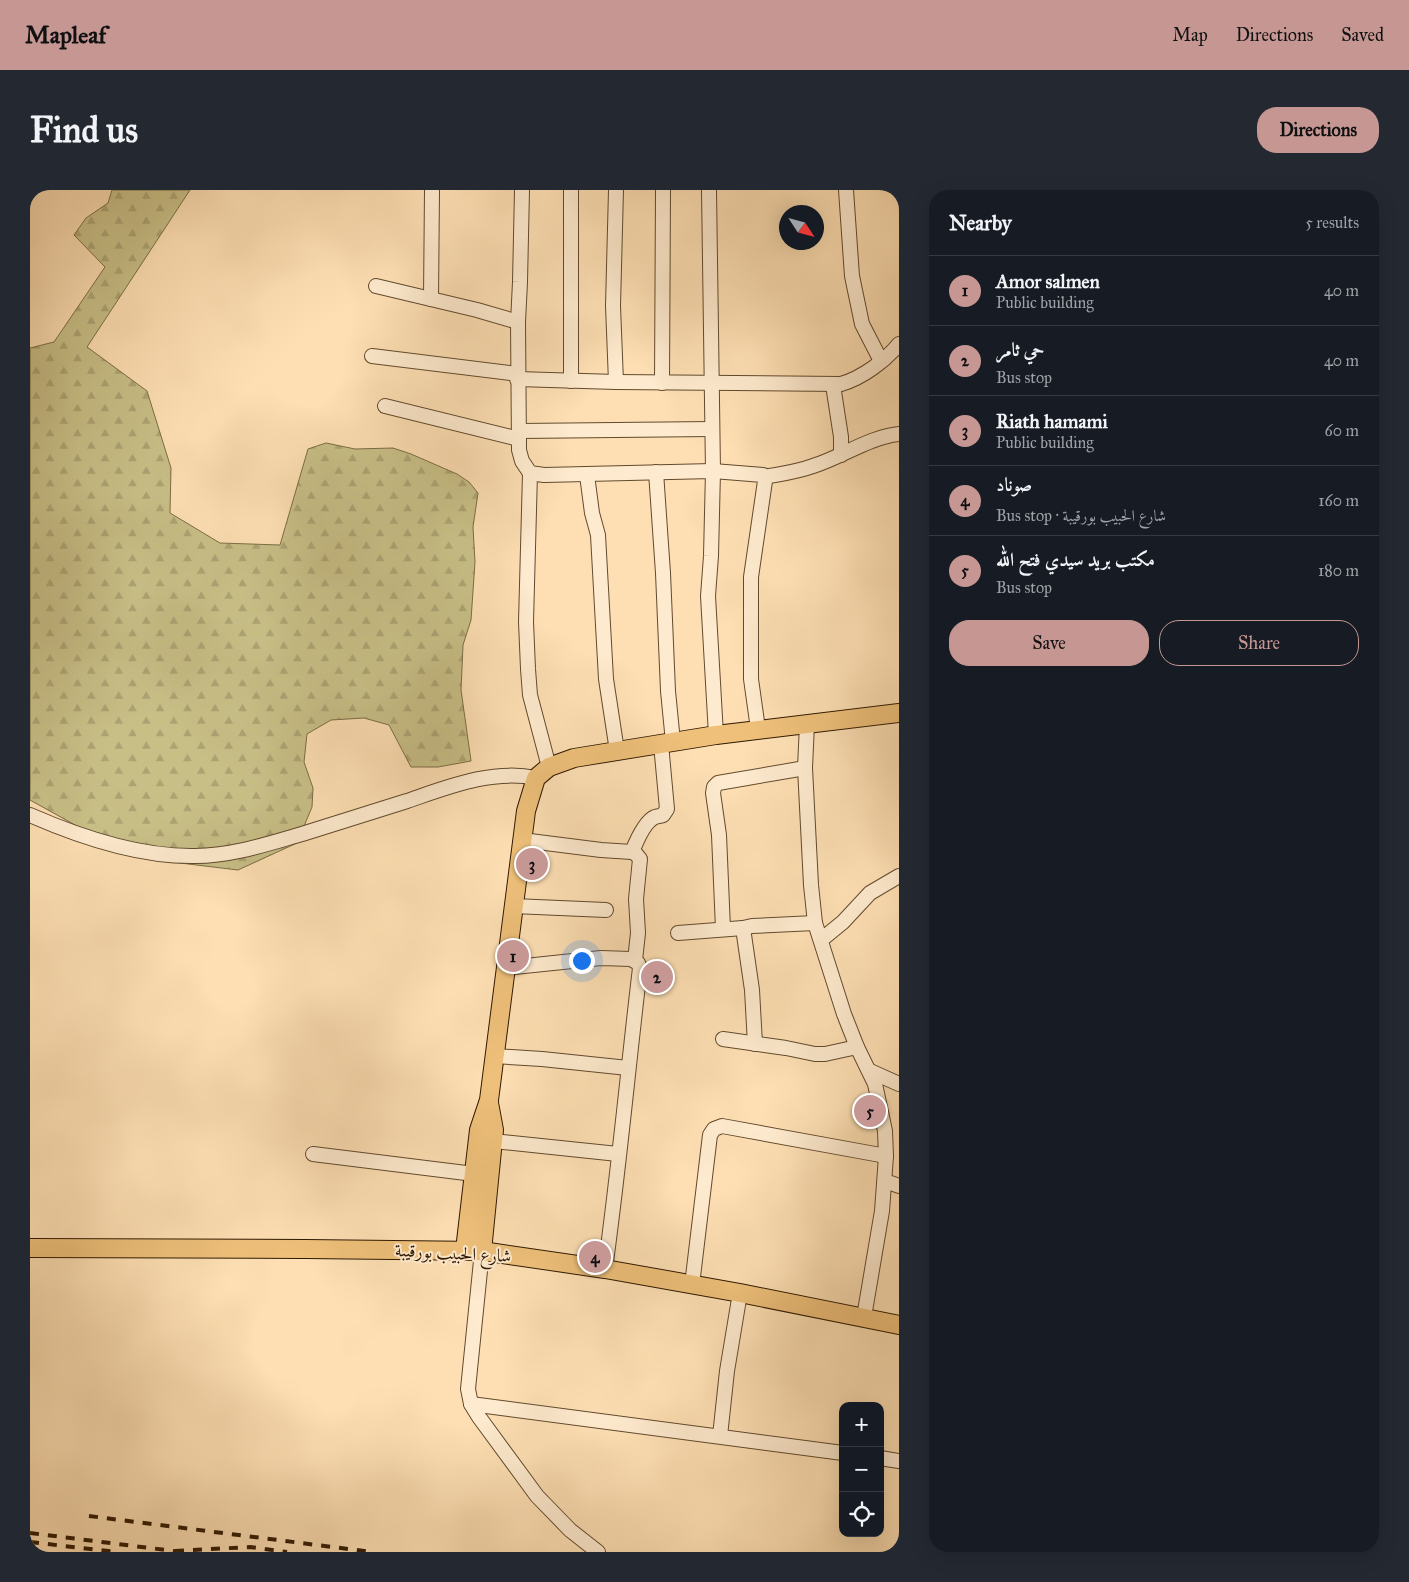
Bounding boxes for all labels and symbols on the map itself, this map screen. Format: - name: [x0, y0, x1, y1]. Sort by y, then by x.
- north arrow: [779, 205, 824, 250]
- pin: 3: [516, 845, 548, 883]
- pin: 1: [497, 937, 529, 975]
- your location: [569, 948, 595, 974]
- pin: 2: [641, 958, 673, 996]
- pin: 5: [854, 1092, 886, 1130]
- pin: 4: [579, 1238, 611, 1276]
- street label: شارع الحبيب بورقيبة: [394, 1239, 512, 1271]

